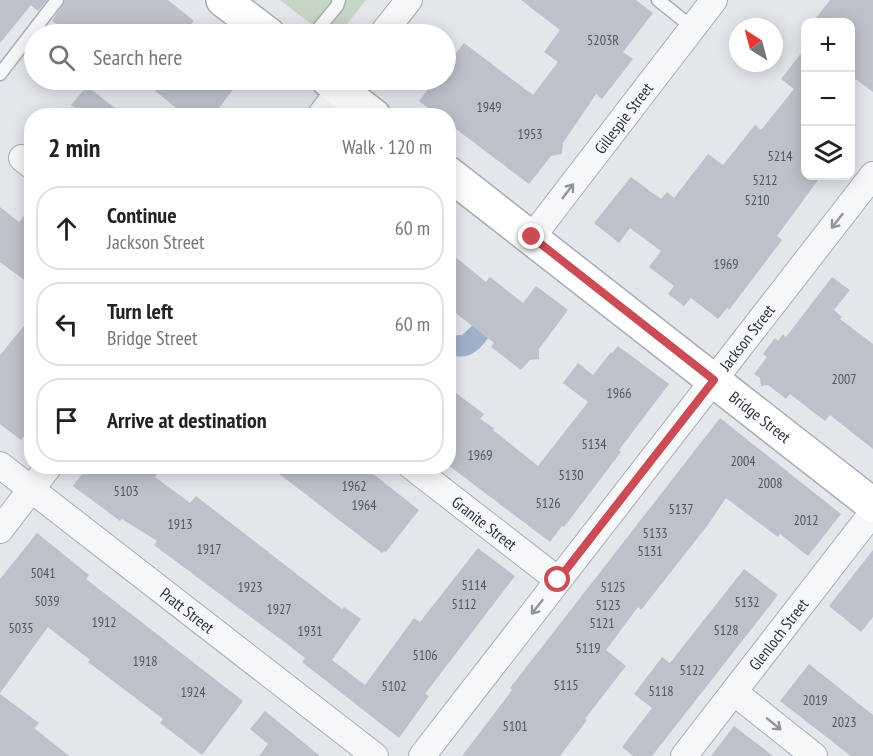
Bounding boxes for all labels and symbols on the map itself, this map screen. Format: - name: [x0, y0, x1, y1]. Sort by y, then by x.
- north arrow: [729, 18, 783, 72]
- house number: 5203R: [587, 31, 619, 49]
- street label: Gillespie Street: [590, 78, 657, 158]
- house number: 1949: [476, 98, 502, 116]
- house number: 1953: [517, 125, 543, 143]
- house number: 5214: [767, 147, 793, 165]
- house number: 5212: [752, 171, 778, 189]
- one-way arrow: [562, 183, 575, 199]
- house number: 5210: [744, 191, 770, 209]
- one-way arrow: [831, 213, 844, 229]
- route end: [518, 223, 544, 249]
- house number: 1969: [713, 255, 739, 273]
- street label: Jackson Street: [715, 300, 779, 375]
- house number: 2007: [831, 370, 857, 388]
- house number: 1966: [606, 384, 632, 402]
- street label: Bridge Street: [725, 387, 795, 447]
- house number: 5134: [581, 435, 607, 453]
- house number: 1969: [467, 446, 493, 464]
- house number: 2004: [730, 452, 756, 470]
- house number: 5130: [558, 466, 584, 484]
- house number: 2008: [757, 474, 783, 492]
- house number: 1962: [341, 477, 367, 495]
- house number: 5103: [113, 482, 139, 500]
- street label: Granite Street: [448, 492, 521, 555]
- house number: 5126: [535, 494, 561, 512]
- house number: 1964: [351, 496, 377, 514]
- house number: 5137: [668, 500, 694, 518]
- house number: 2012: [793, 511, 819, 529]
- house number: 1913: [167, 515, 193, 533]
- house number: 5133: [642, 524, 668, 542]
- house number: 1917: [196, 540, 222, 558]
- house number: 5131: [637, 542, 663, 560]
- house number: 5041: [30, 564, 56, 582]
- route start: [544, 566, 570, 592]
- house number: 5114: [461, 576, 487, 594]
- house number: 1923: [237, 578, 263, 596]
- house number: 5125: [600, 578, 626, 596]
- street label: Pratt Street: [156, 583, 219, 638]
- house number: 5039: [34, 592, 60, 610]
- house number: 5132: [734, 593, 760, 611]
- street label: Glenloch Street: [744, 594, 813, 674]
- house number: 5112: [451, 595, 477, 613]
- house number: 5123: [595, 596, 621, 614]
- one-way arrow: [531, 599, 544, 615]
- house number: 1927: [266, 600, 292, 618]
- house number: 1912: [91, 613, 117, 631]
- house number: 5121: [589, 614, 615, 632]
- house number: 5035: [8, 619, 34, 637]
- house number: 5128: [713, 621, 739, 639]
- house number: 1931: [297, 622, 323, 640]
- house number: 5119: [575, 639, 601, 657]
- house number: 5106: [412, 646, 438, 664]
- house number: 1918: [132, 652, 158, 670]
- house number: 5122: [679, 661, 705, 679]
- house number: 5115: [553, 676, 579, 694]
- house number: 5102: [381, 677, 407, 695]
- house number: 5118: [648, 682, 674, 700]
- house number: 1924: [180, 683, 206, 701]
- house number: 2019: [802, 691, 828, 709]
- house number: 2023: [831, 713, 857, 731]
- house number: 5101: [502, 717, 528, 735]
- one-way arrow: [766, 717, 782, 730]

